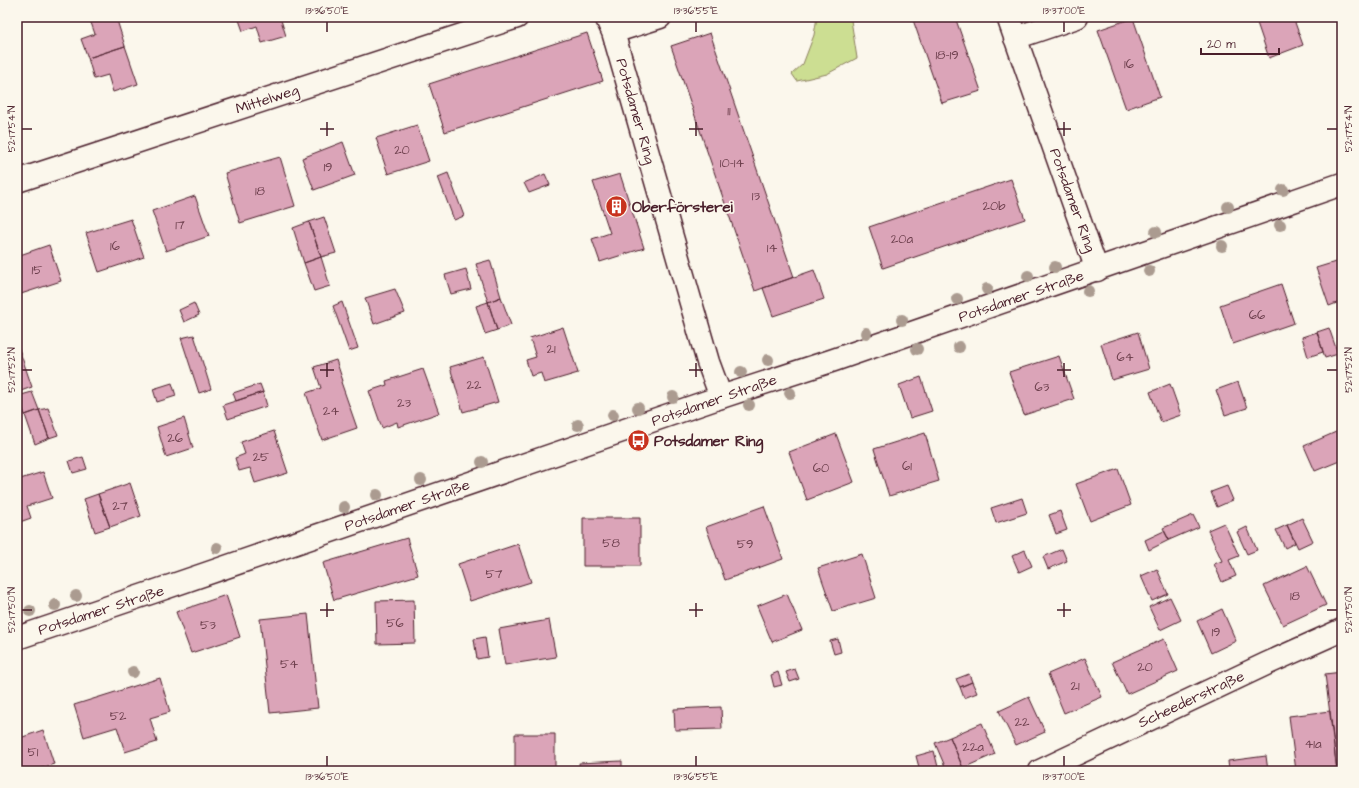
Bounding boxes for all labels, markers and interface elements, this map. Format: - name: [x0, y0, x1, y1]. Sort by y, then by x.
- text: 13°36'50"E: [305, 4, 349, 18]
- text: 13°36'55"E: [674, 4, 718, 18]
- text: 13°37'00"E: [1043, 4, 1085, 18]
- scale bar: [1201, 30, 1279, 56]
- text: 20 m: [1207, 36, 1236, 53]
- house number: 18-19: [935, 46, 959, 64]
- house number: 16: [1124, 55, 1134, 73]
- street label: Potsdamer Ring: [609, 56, 661, 167]
- street label: Mittelweg: [233, 79, 302, 120]
- house number: 11: [727, 102, 731, 120]
- text: 52°17'54"N: [5, 106, 19, 152]
- text: 52°17'54"N: [1342, 106, 1356, 152]
- house number: 20: [394, 141, 410, 159]
- street label: Potsdamer Ring: [1043, 145, 1101, 256]
- house number: 10-14: [720, 154, 744, 172]
- house number: 19: [323, 158, 333, 176]
- house number: 18: [255, 182, 266, 200]
- house number: 13: [752, 187, 761, 205]
- building icon: Oberförsterei: [603, 194, 629, 220]
- place label: Oberförsterei: [632, 197, 734, 218]
- house number: 20b: [983, 197, 1006, 215]
- house number: 17: [175, 216, 185, 234]
- house number: 20a: [891, 230, 914, 248]
- house number: 16: [110, 237, 120, 255]
- house number: 14: [767, 239, 777, 257]
- house number: 15: [32, 261, 42, 279]
- street label: Potsdamer Straße: [956, 265, 1087, 328]
- house number: 66: [1249, 306, 1265, 324]
- house number: 21: [546, 340, 556, 358]
- text: 52°17'52"N: [5, 347, 19, 393]
- text: 52°17'52"N: [1342, 347, 1356, 393]
- house number: 64: [1117, 348, 1134, 366]
- street label: Potsdamer Straße: [649, 369, 780, 432]
- house number: 22: [467, 376, 482, 394]
- house number: 63: [1035, 378, 1050, 396]
- house number: 23: [397, 394, 411, 412]
- house number: 24: [323, 402, 339, 420]
- bus stop icon: Potsdamer Ring: [625, 428, 651, 454]
- house number: 26: [167, 429, 183, 447]
- place label: Potsdamer Ring: [654, 431, 763, 454]
- house number: 25: [253, 448, 269, 466]
- house number: 61: [902, 457, 912, 475]
- house number: 60: [813, 459, 829, 477]
- street label: Potsdamer Straße: [342, 474, 473, 537]
- house number: 27: [112, 497, 128, 515]
- house number: 58: [602, 534, 620, 552]
- house number: 59: [737, 535, 753, 553]
- house number: 57: [485, 565, 503, 583]
- street label: Potsdamer Straße: [35, 580, 167, 641]
- text: 52°17'50"N: [5, 587, 19, 633]
- house number: 18: [1290, 587, 1301, 605]
- text: 52°17'50"N: [1342, 587, 1356, 633]
- house number: 56: [386, 614, 404, 632]
- house number: 53: [200, 616, 216, 634]
- house number: 19: [1211, 623, 1221, 641]
- house number: 54: [280, 655, 298, 673]
- house number: 20: [1137, 658, 1153, 676]
- street label: Scheederstraße: [1135, 666, 1248, 733]
- house number: 21: [1070, 677, 1080, 695]
- house number: 52: [110, 707, 127, 725]
- house number: 22: [1015, 713, 1030, 731]
- house number: 41a: [1304, 735, 1322, 753]
- house number: 22a: [962, 738, 984, 756]
- house number: 51: [28, 743, 39, 761]
- text: 13°36'50"E: [305, 770, 349, 784]
- text: 13°36'55"E: [674, 770, 718, 784]
- text: 13°37'00"E: [1043, 770, 1085, 784]

